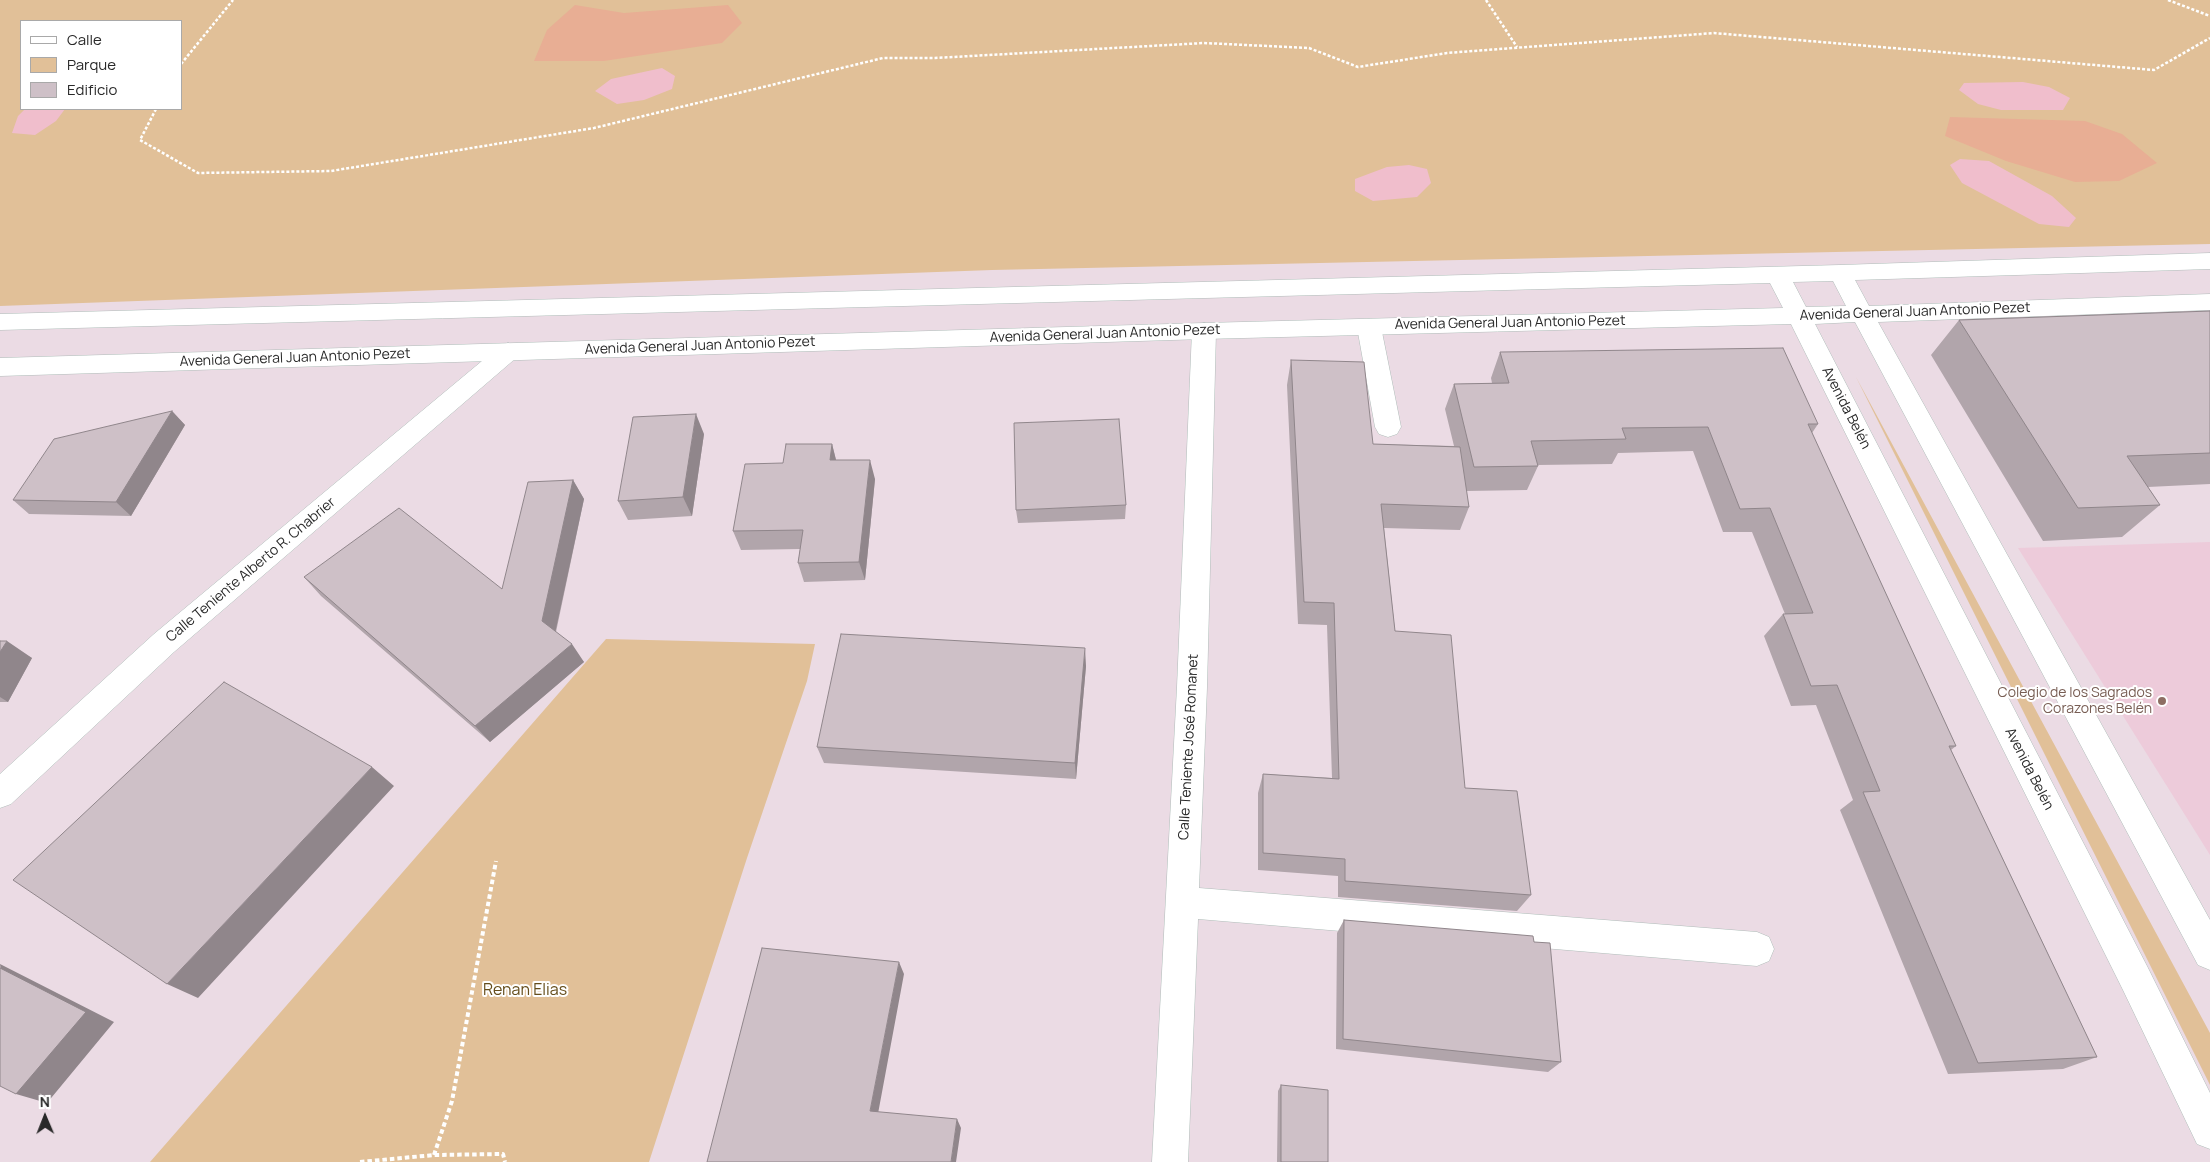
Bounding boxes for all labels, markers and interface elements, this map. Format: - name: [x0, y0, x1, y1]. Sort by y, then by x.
- legend: [20, 20, 182, 110]
- text: Calle: [67, 29, 102, 50]
- text: Parque: [67, 54, 116, 75]
- text: Edificio: [67, 79, 117, 100]
- street label: Avenida General Juan Antonio Pezet: [1799, 300, 2031, 324]
- street label: Avenida General Juan Antonio Pezet: [1394, 313, 1626, 333]
- street label: Avenida General Juan Antonio Pezet: [989, 322, 1221, 346]
- street label: Avenida General Juan Antonio Pezet: [584, 334, 816, 358]
- street label: Avenida General Juan Antonio Pezet: [179, 346, 411, 370]
- street label: Avenida Belén: [1818, 364, 1874, 452]
- street label: Calle Teniente Alberto R. Chabrier: [163, 494, 339, 646]
- street label: Calle Teniente José Romanet: [1176, 653, 1202, 841]
- place label: Colegio de los Sagrados Corazones Belén: [1998, 685, 2152, 718]
- marker: Colegio de los Sagrados Corazones Belén: [2156, 695, 2168, 707]
- street label: Avenida Belén: [2001, 725, 2057, 813]
- park label: Renan Elias: [483, 981, 567, 1001]
- north arrow: [20, 1092, 70, 1142]
- text: N: [40, 1092, 50, 1111]

